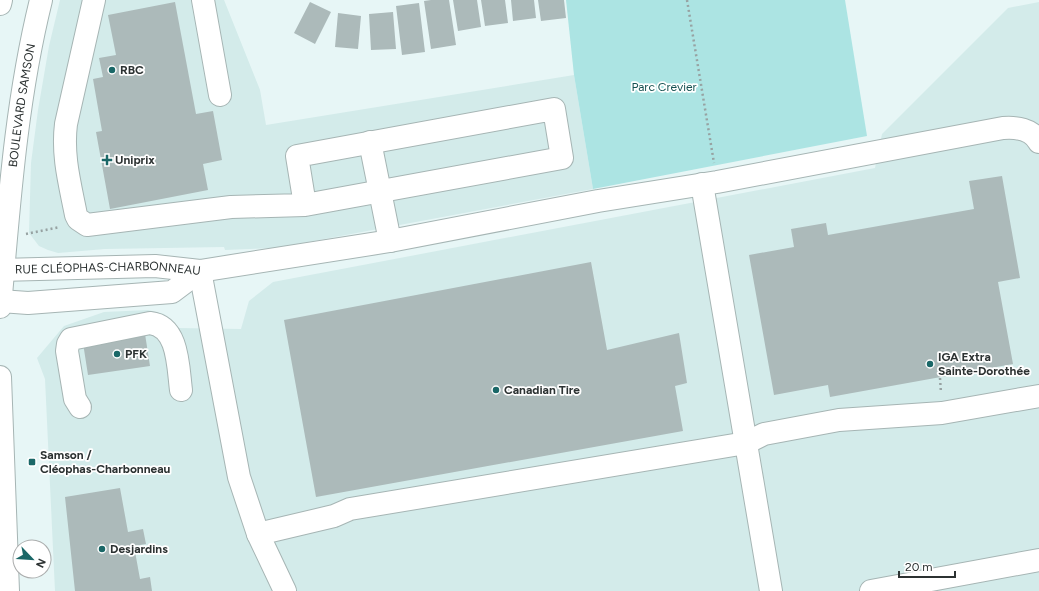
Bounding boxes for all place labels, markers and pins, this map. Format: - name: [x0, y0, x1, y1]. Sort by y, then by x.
- place label: RBC: [120, 63, 144, 77]
- marker: RBC: [107, 65, 117, 75]
- place label: Uniprix: [115, 153, 155, 167]
- marker: Uniprix: [102, 155, 112, 165]
- place label: PFK: [125, 347, 147, 361]
- marker: PFK: [112, 349, 122, 359]
- place label: IGA Extra Sainte-Dorothée: [938, 350, 1030, 378]
- marker: IGA Extra Sainte-Dorothée: [925, 359, 935, 369]
- place label: Canadian Tire: [504, 383, 580, 397]
- marker: Canadian Tire: [491, 385, 501, 395]
- place label: Samson / Cléophas-Charbonneau: [40, 448, 171, 476]
- marker: Samson / Cléophas-Charbonneau: [27, 457, 37, 467]
- place label: Desjardins: [110, 542, 168, 556]
- marker: Desjardins: [97, 544, 107, 554]

